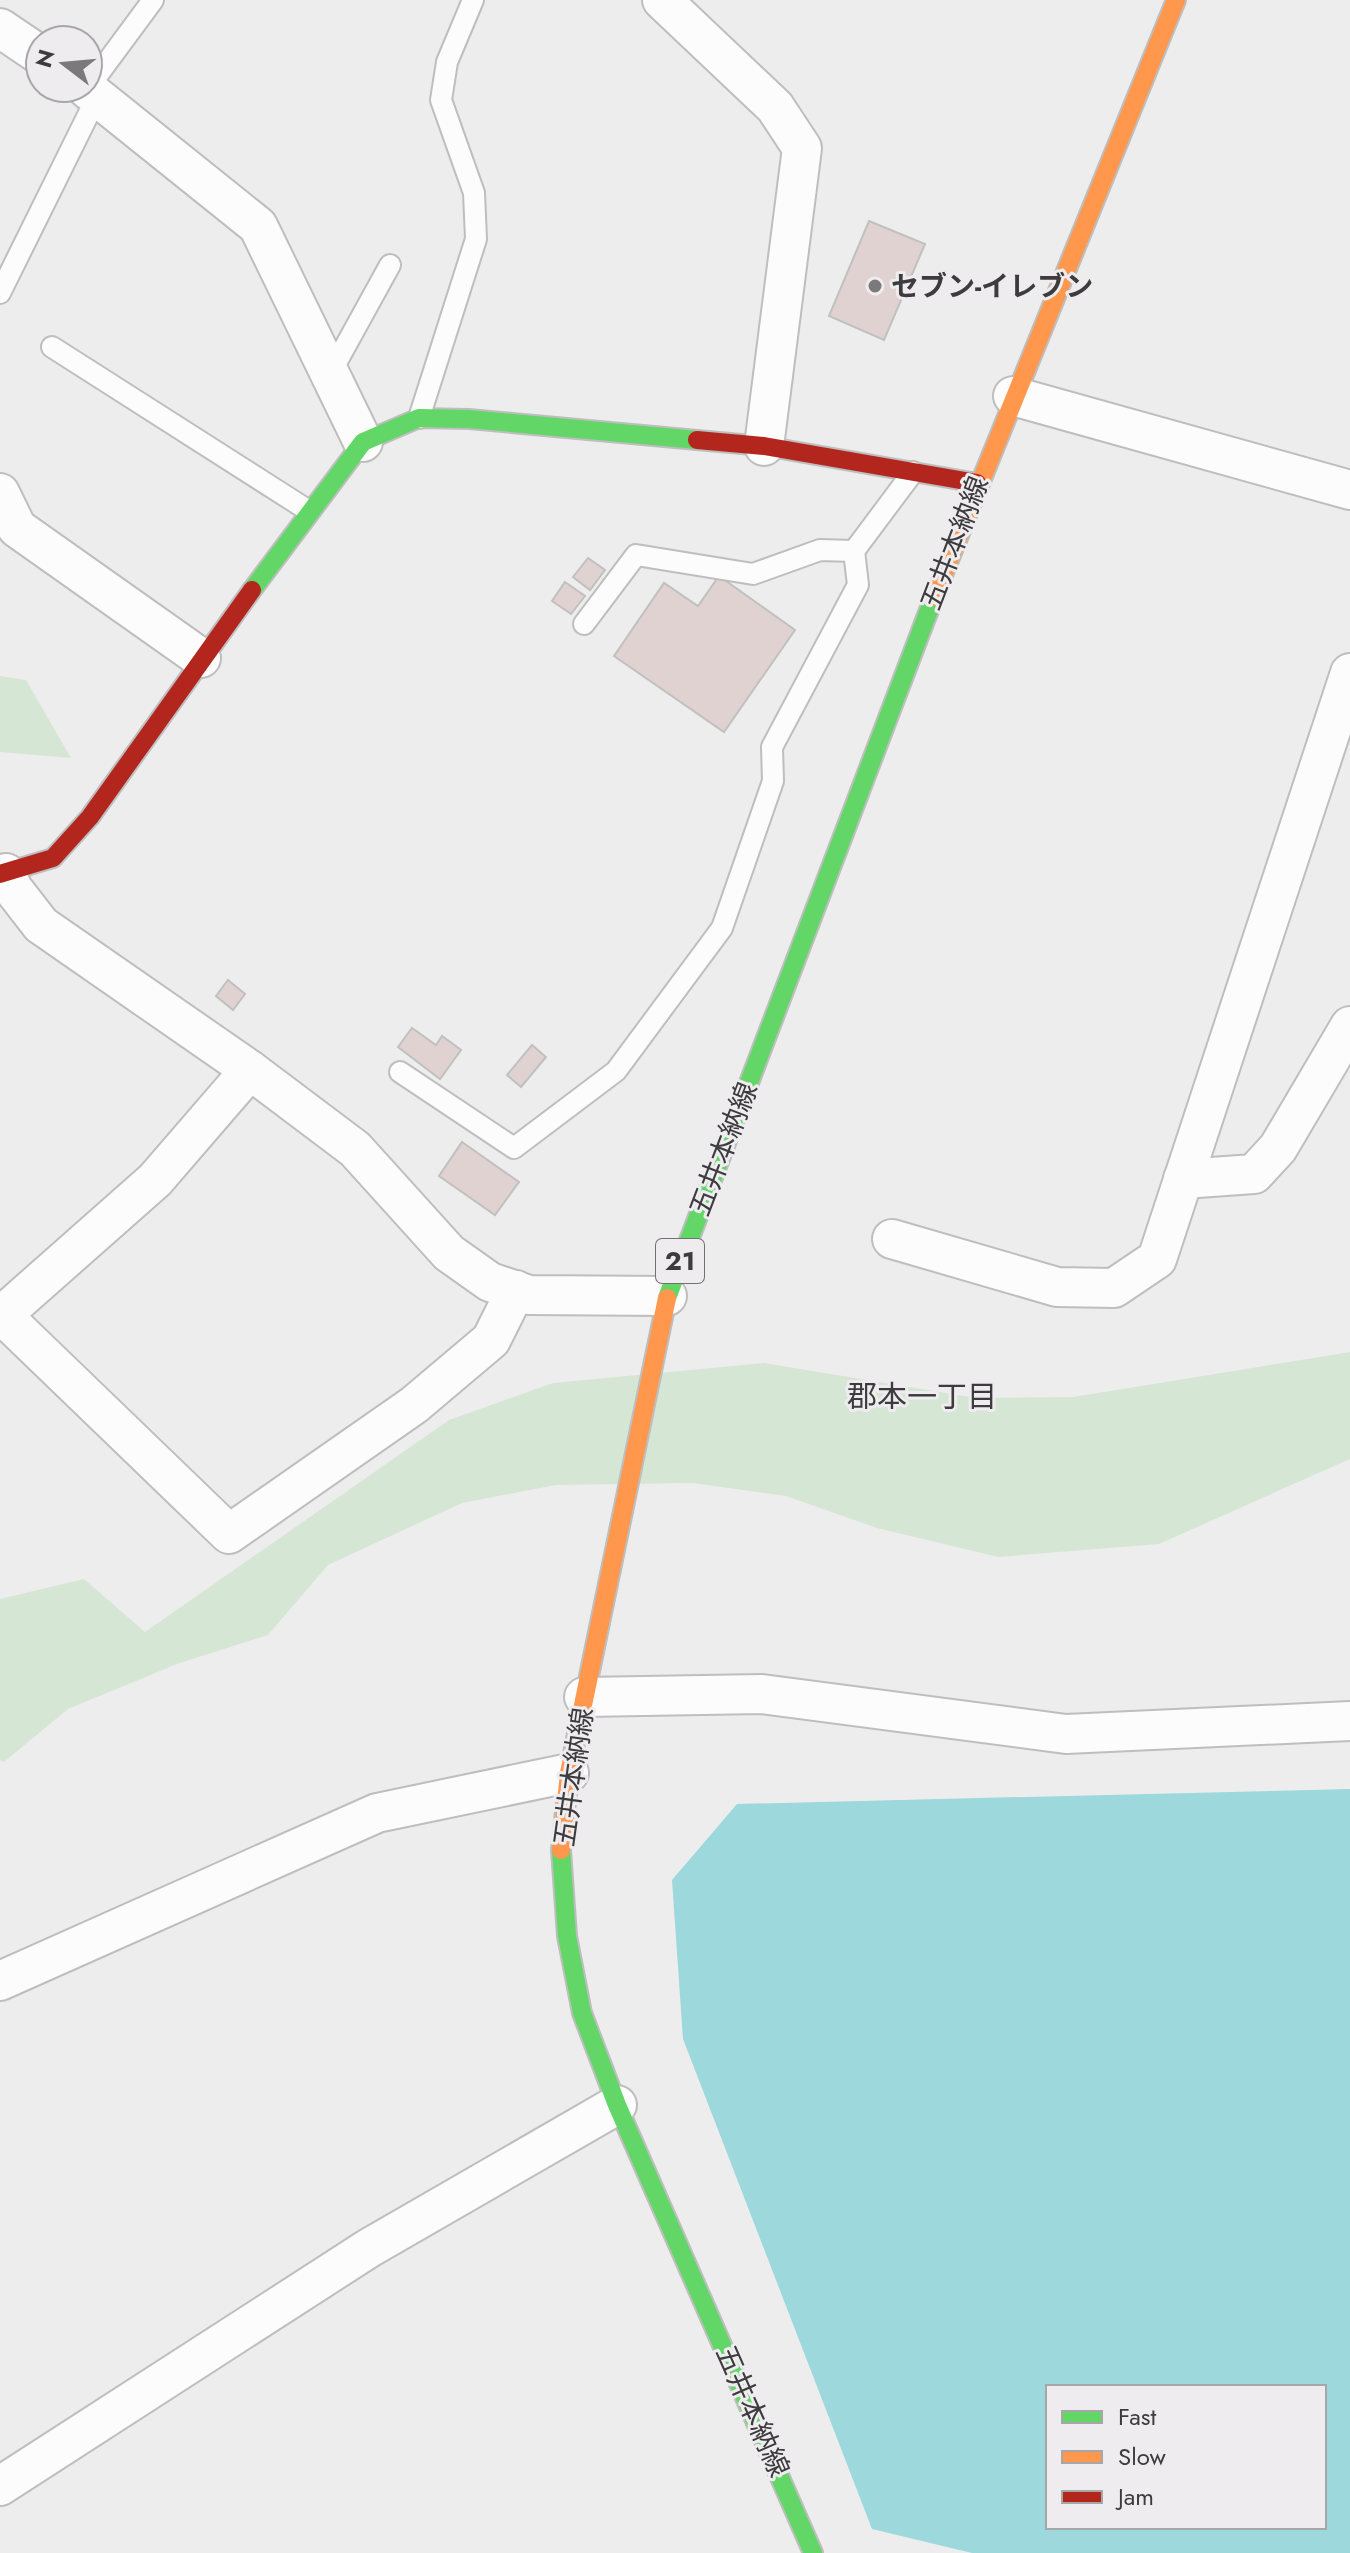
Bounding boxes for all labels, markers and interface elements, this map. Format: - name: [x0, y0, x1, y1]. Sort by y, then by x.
- north arrow: [24, 24, 104, 104]
- text: N: [27, 46, 63, 71]
- place label: セブン-イレブン: [891, 266, 1093, 307]
- marker: セブン-イレブン: [866, 277, 884, 295]
- street label: 五井本納線: [910, 470, 999, 616]
- street label: 五井本納線: [679, 1076, 768, 1222]
- road number: 21: [656, 1239, 704, 1283]
- district label: 郡本一丁目: [847, 1375, 997, 1418]
- street label: 五井本納線: [543, 1705, 604, 1849]
- street label: 五井本納線: [705, 2339, 800, 2483]
- legend: [1046, 2385, 1326, 2529]
- text: Fast: [1118, 2399, 1156, 2434]
- text: Slow: [1118, 2439, 1166, 2474]
- text: Jam: [1115, 2479, 1154, 2514]

